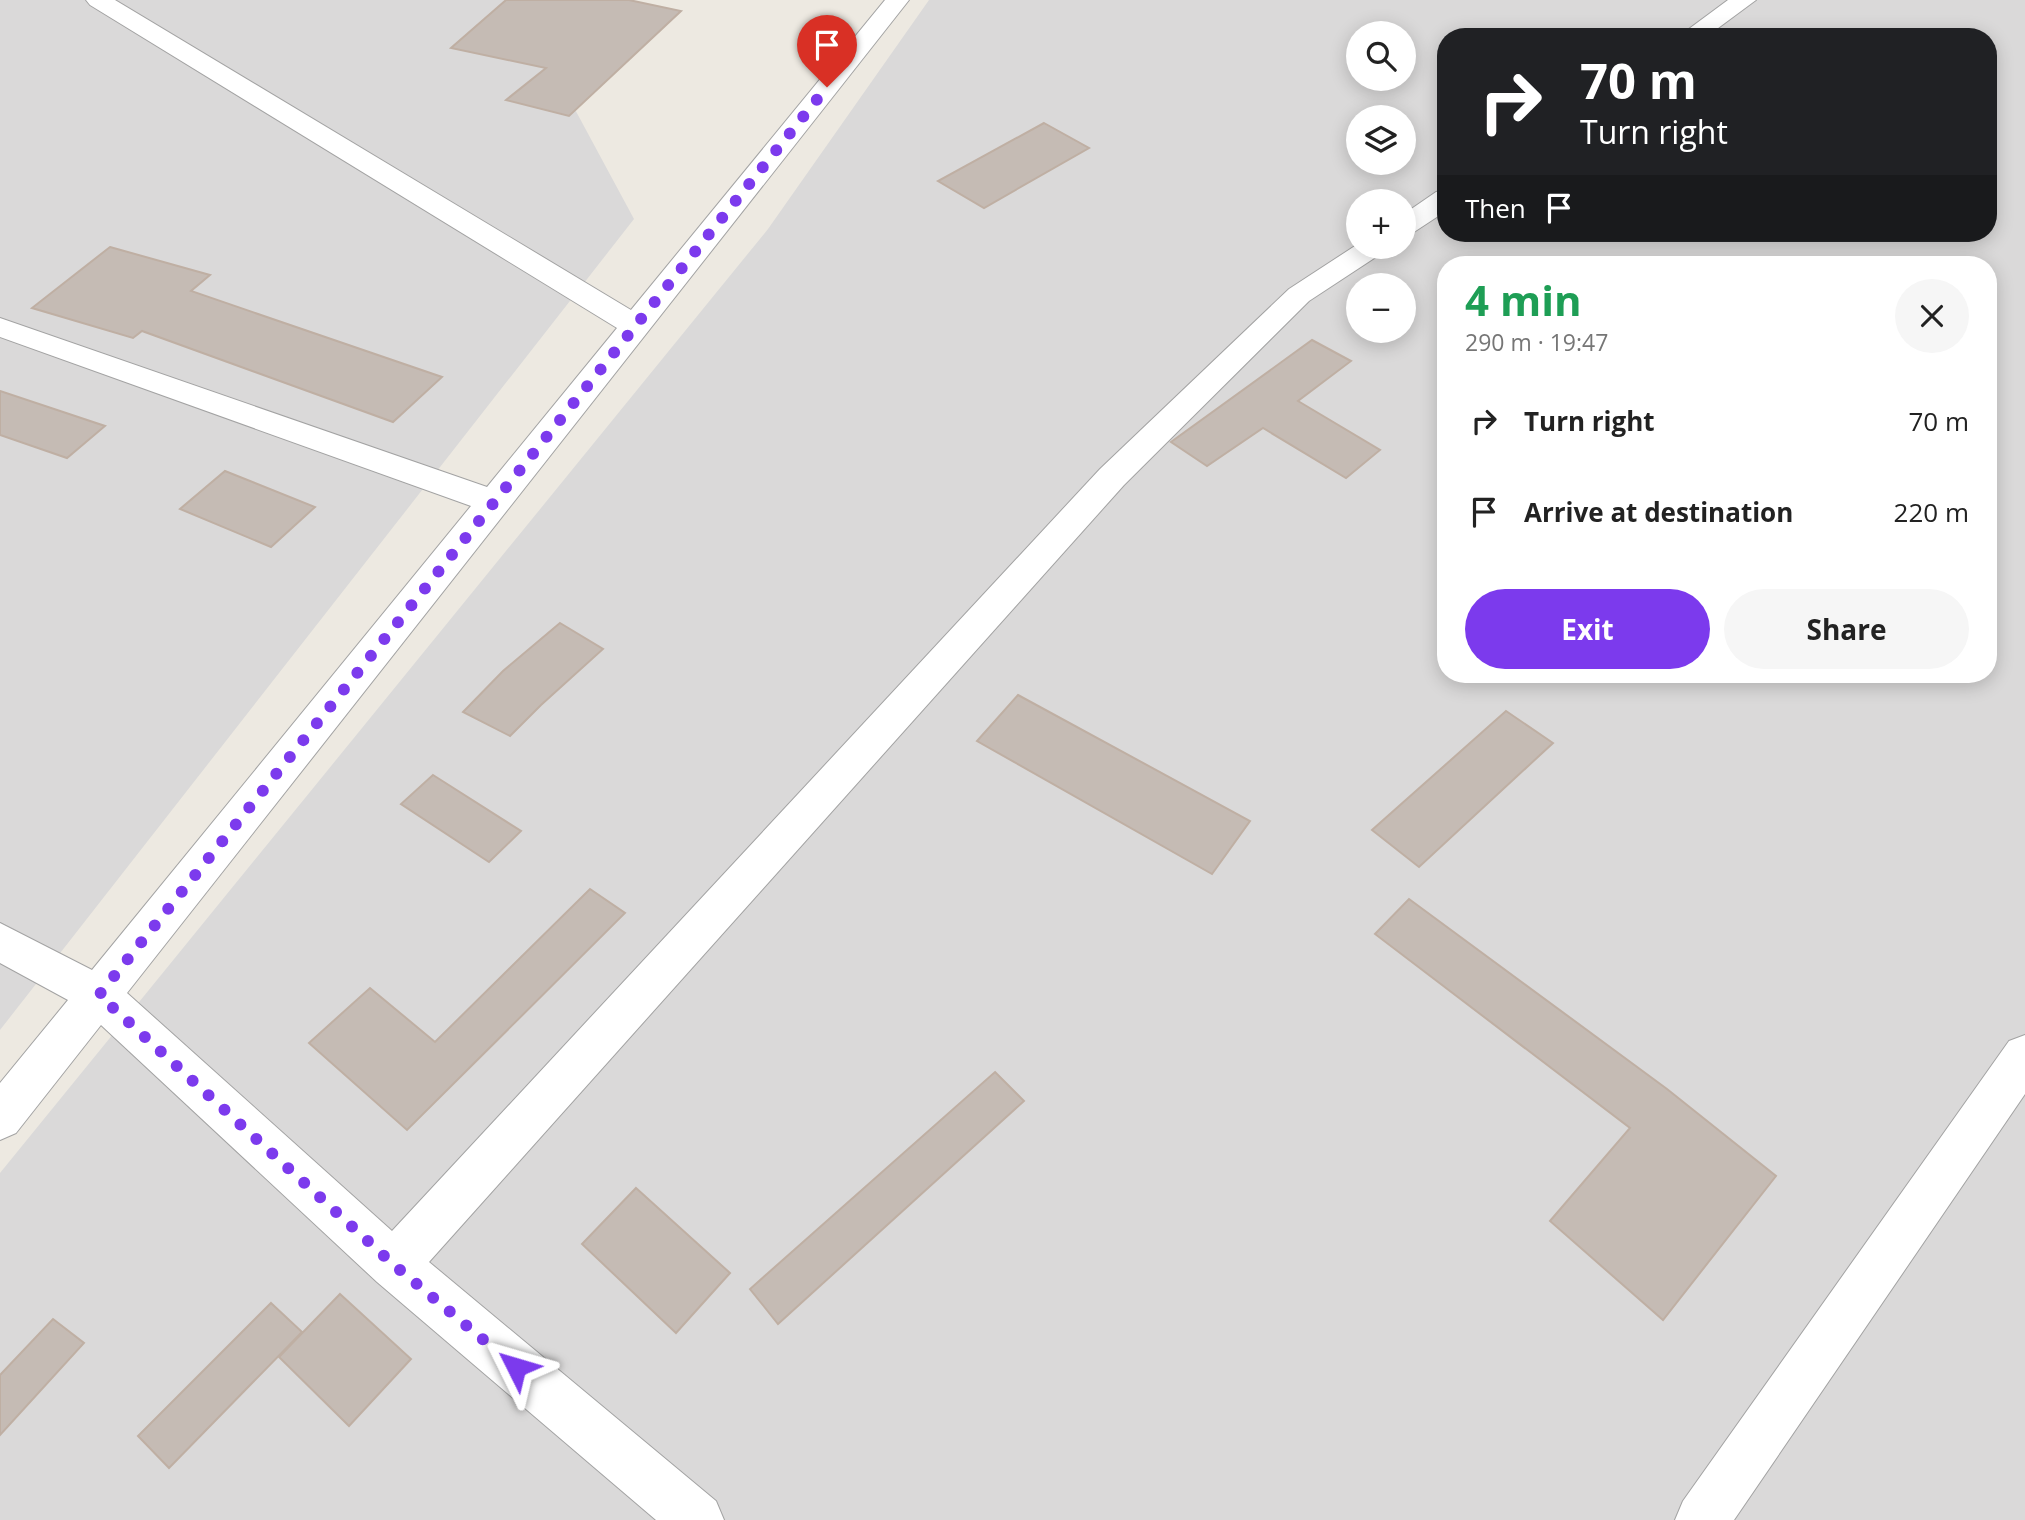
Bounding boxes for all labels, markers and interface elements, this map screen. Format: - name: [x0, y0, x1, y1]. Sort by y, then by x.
- pin: [797, 15, 857, 87]
- map controls: [1346, 21, 1416, 343]
- button: search: [1346, 21, 1416, 91]
- icon: arrive: [808, 26, 846, 64]
- text: 70 m: [1580, 47, 1697, 113]
- icon: right: [1465, 56, 1556, 147]
- button: layers: [1346, 105, 1416, 175]
- text: Turn right: [1580, 110, 1728, 153]
- button: +: [1346, 189, 1416, 259]
- icon: arrive: [1540, 189, 1578, 227]
- text: Then: [1465, 190, 1526, 226]
- text: 4 min: [1465, 271, 1582, 328]
- button: −: [1346, 273, 1416, 343]
- button: close: [1895, 279, 1969, 353]
- text: 290 m · 19:47: [1465, 326, 1608, 358]
- icon: right: [1465, 402, 1503, 440]
- text: Turn right: [1524, 403, 1655, 439]
- text: 70 m: [1908, 403, 1969, 439]
- icon: arrive: [1465, 493, 1503, 531]
- text: Arrive at destination: [1524, 494, 1793, 530]
- text: 220 m: [1894, 494, 1969, 530]
- button: Exit: [1465, 589, 1710, 669]
- button: Share: [1724, 589, 1969, 669]
- position arrow: [479, 1330, 553, 1404]

